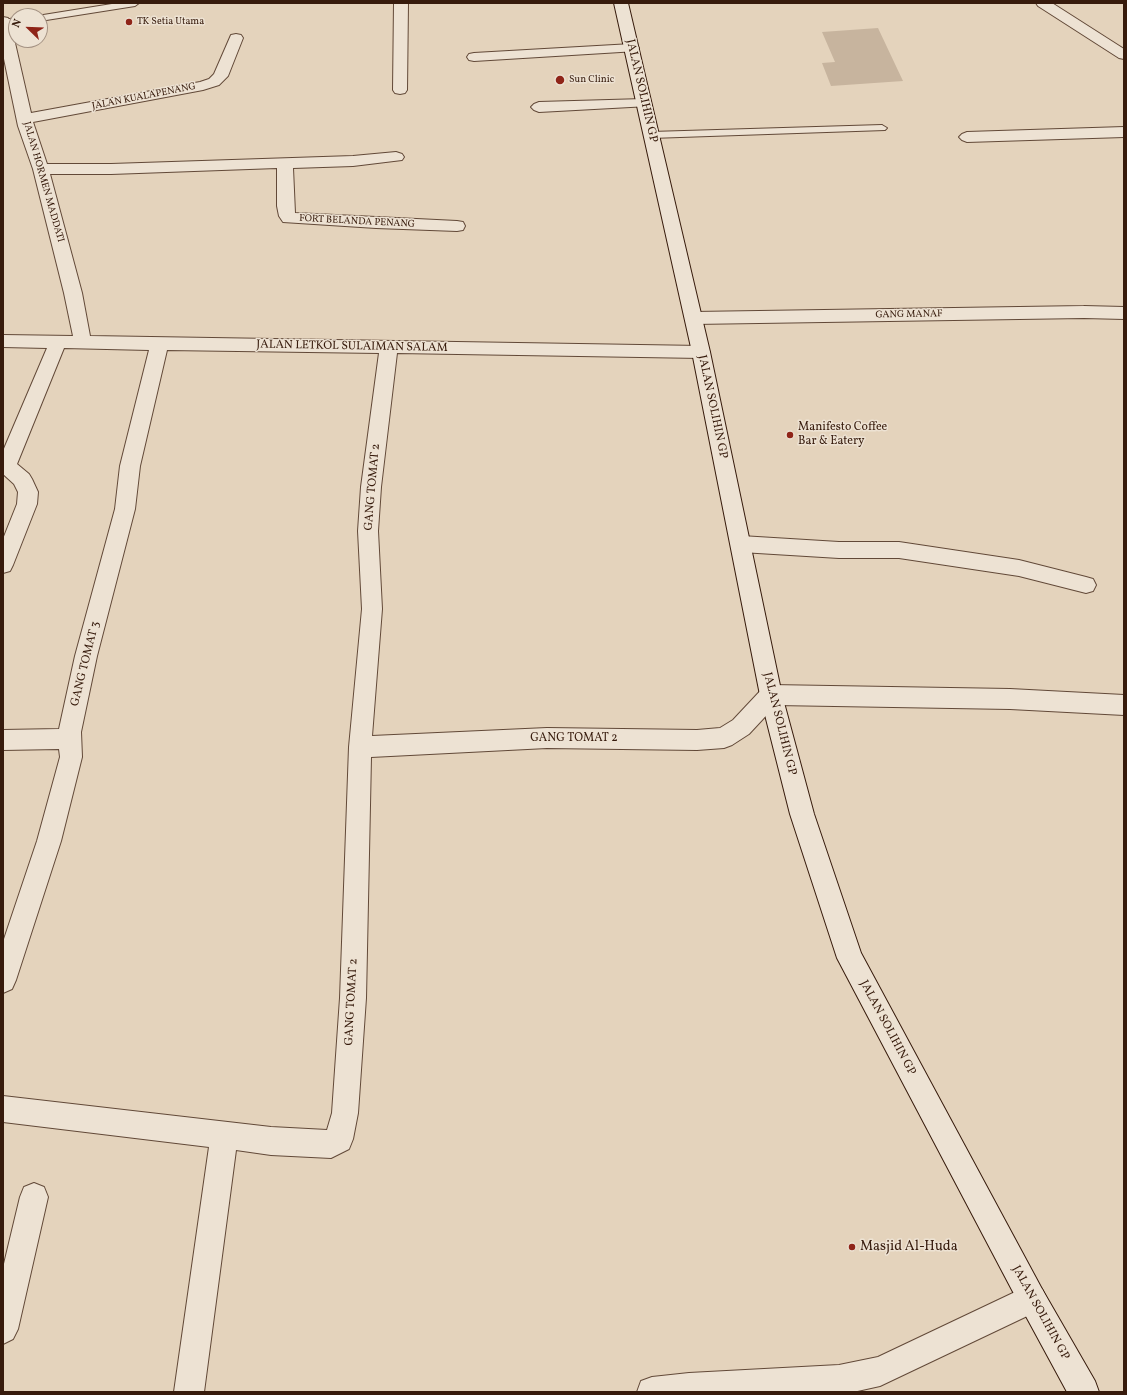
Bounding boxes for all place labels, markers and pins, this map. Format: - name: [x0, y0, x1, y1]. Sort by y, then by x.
- place label: TK Setia Utama: [137, 16, 204, 28]
- marker: TK Setia Utama: [124, 17, 134, 27]
- marker: Sun Clinic: [554, 74, 566, 86]
- place label: Sun Clinic: [569, 74, 614, 86]
- place label: Manifesto Coffee Bar & Eatery: [798, 421, 887, 449]
- marker: Manifesto Coffee Bar & Eatery: [785, 430, 795, 440]
- place label: Masjid Al-Huda: [860, 1239, 958, 1255]
- marker: Masjid Al-Huda: [847, 1242, 857, 1252]

